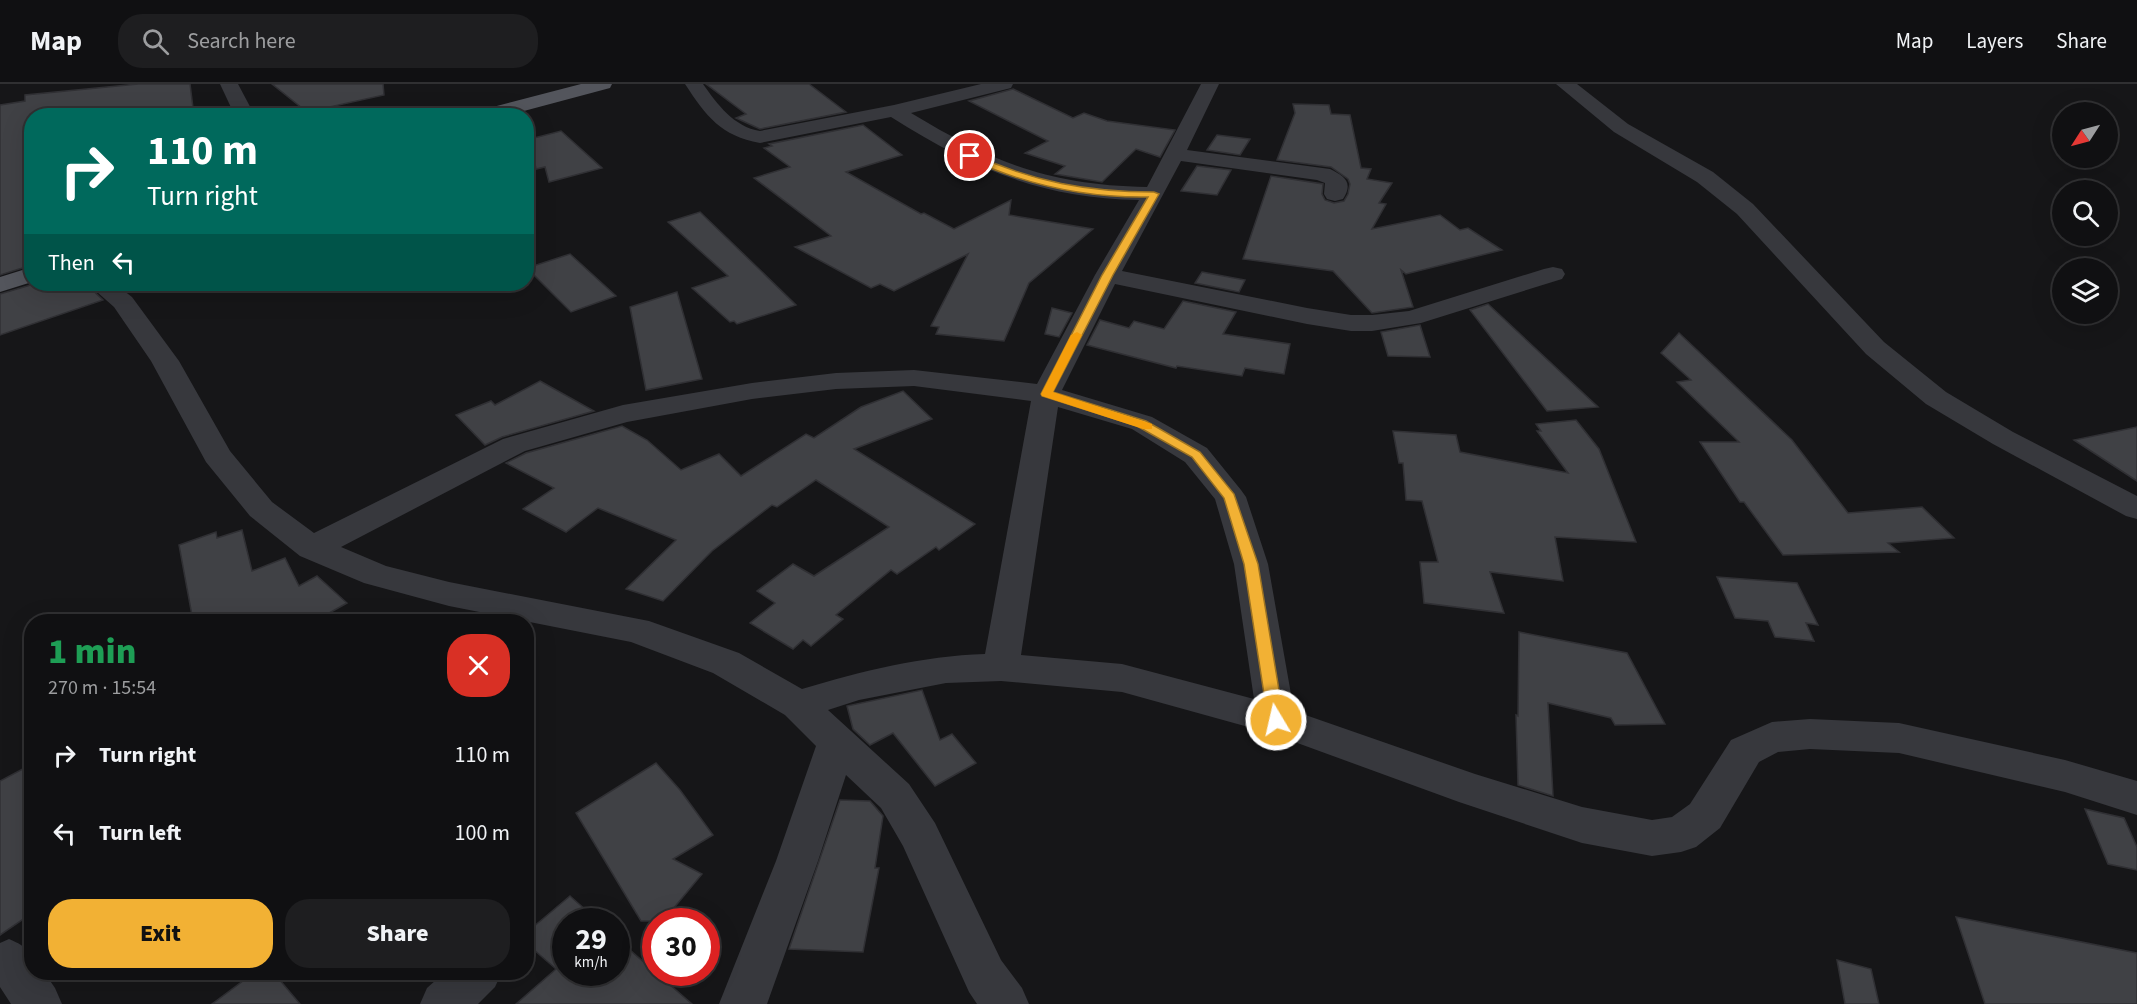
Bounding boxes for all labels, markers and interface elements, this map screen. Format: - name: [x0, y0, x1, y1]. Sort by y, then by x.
- search box: [118, 14, 538, 68]
- text: Map: [30, 21, 82, 61]
- icon: search: [139, 25, 172, 58]
- text: Search here: [187, 25, 296, 57]
- text: Map: [1896, 26, 1933, 56]
- text: Layers: [1966, 26, 2023, 56]
- text: Share: [2056, 26, 2107, 56]
- north arrow: [2052, 102, 2118, 168]
- map controls: [2052, 102, 2118, 324]
- text: 110 m: [147, 121, 258, 181]
- pin: [944, 130, 995, 181]
- icon: right: [48, 132, 126, 210]
- icon: arrive: [953, 139, 986, 172]
- text: Turn right: [147, 177, 258, 216]
- button: search: [2052, 180, 2118, 246]
- icon: left: [107, 246, 140, 279]
- text: Then: [48, 247, 95, 279]
- button: layers: [2052, 258, 2118, 324]
- text: 1 min: [48, 626, 136, 677]
- button: close: [447, 634, 510, 697]
- text: 270 m · 15:54: [48, 674, 156, 702]
- position arrow: [1244, 688, 1308, 752]
- icon: right: [48, 739, 81, 772]
- text: Turn right: [99, 739, 196, 771]
- text: 110 m: [455, 739, 510, 771]
- icon: left: [48, 817, 81, 850]
- text: Turn left: [99, 817, 181, 849]
- text: 100 m: [455, 817, 510, 849]
- button: Exit: [48, 899, 273, 968]
- button: Share: [285, 899, 510, 968]
- speed limit sign: 30: [642, 908, 720, 986]
- text: 29: [575, 918, 607, 961]
- text: km/h: [574, 952, 608, 973]

